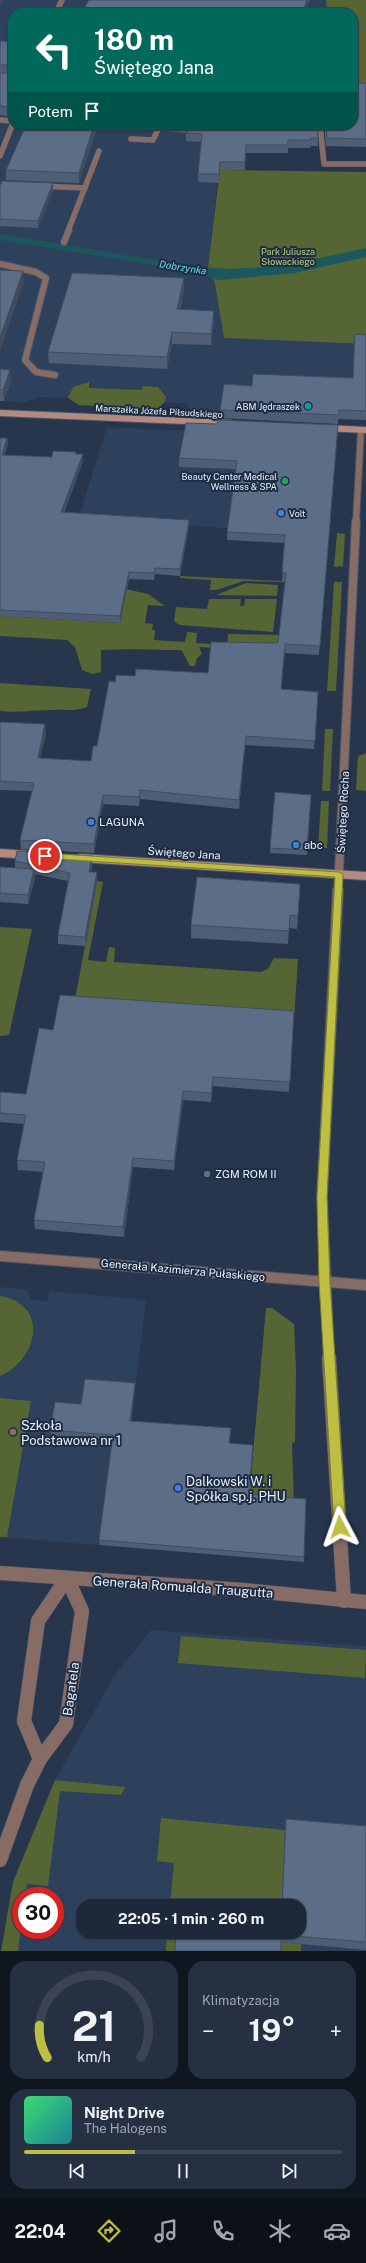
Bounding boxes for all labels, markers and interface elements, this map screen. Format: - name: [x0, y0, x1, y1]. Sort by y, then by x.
- text: 180 m: [94, 23, 174, 56]
- icon: left: [28, 24, 80, 76]
- text: Świętego Jana: [94, 57, 214, 78]
- icon: arrive: [81, 100, 103, 122]
- text: Potem: [28, 103, 73, 120]
- park label: Park Juliusza Słowackiego: [261, 246, 315, 267]
- water label: Dobrzynka: [159, 257, 207, 277]
- place label: ABM Jędraszek: [236, 401, 300, 412]
- marker: ABM Jędraszek: [303, 401, 313, 411]
- street label: Marszałka Józefa Piłsudskiego: [95, 402, 223, 420]
- place label: Beauty Center Medical Wellness & SPA: [182, 471, 278, 492]
- marker: Beauty Center Medical Wellness & SPA: [280, 476, 290, 486]
- marker: Volt: [276, 508, 286, 518]
- place label: Volt: [289, 508, 306, 519]
- street label: Świętego Rocha: [334, 771, 351, 853]
- place label: LAGUNA: [99, 816, 145, 828]
- marker: LAGUNA: [86, 817, 96, 827]
- pin: [28, 839, 62, 873]
- place label: abc: [304, 839, 323, 851]
- marker: abc: [291, 840, 301, 850]
- street label: Świętego Jana: [147, 843, 221, 862]
- icon: arrive: [34, 845, 56, 867]
- place label: ZGM ROM II: [215, 1168, 277, 1180]
- marker: ZGM ROM II: [202, 1169, 212, 1179]
- street label: Generała Kazimierza Pułaskiego: [100, 1257, 266, 1283]
- place label: Szkoła Podstawowa nr 1: [21, 1418, 121, 1448]
- marker: Szkoła Podstawowa nr 1: [8, 1427, 18, 1437]
- place label: Dalkowski W. i Spółka sp.j. PHU: [186, 1474, 286, 1504]
- marker: Dalkowski W. i Spółka sp.j. PHU: [173, 1483, 183, 1493]
- position arrow: [319, 1506, 361, 1548]
- street label: Generała Romualda Traugutta: [92, 1573, 274, 1601]
- street label: Bagatela: [60, 1661, 82, 1717]
- speed limit sign: 30: [12, 1887, 64, 1939]
- text: 22:05 · 1 min · 260 m: [118, 1910, 264, 1927]
- text: Klimatyzacja: [202, 1993, 279, 2008]
- text: 21: [72, 2001, 116, 2050]
- text: 19°: [249, 2012, 295, 2048]
- text: −: [202, 2018, 214, 2044]
- text: +: [330, 2018, 342, 2044]
- text: km/h: [77, 2048, 111, 2065]
- text: Night Drive: [84, 2104, 165, 2121]
- text: The Halogens: [84, 2121, 167, 2136]
- icon: previous: [66, 2160, 88, 2182]
- icon: pause: [172, 2160, 194, 2182]
- icon: next: [278, 2160, 300, 2182]
- icon: directions: [95, 2217, 123, 2245]
- icon: music: [152, 2217, 180, 2245]
- icon: phone: [209, 2217, 237, 2245]
- icon: climate: [266, 2217, 294, 2245]
- icon: car: [323, 2217, 351, 2245]
- text: 22:04: [15, 2221, 66, 2242]

